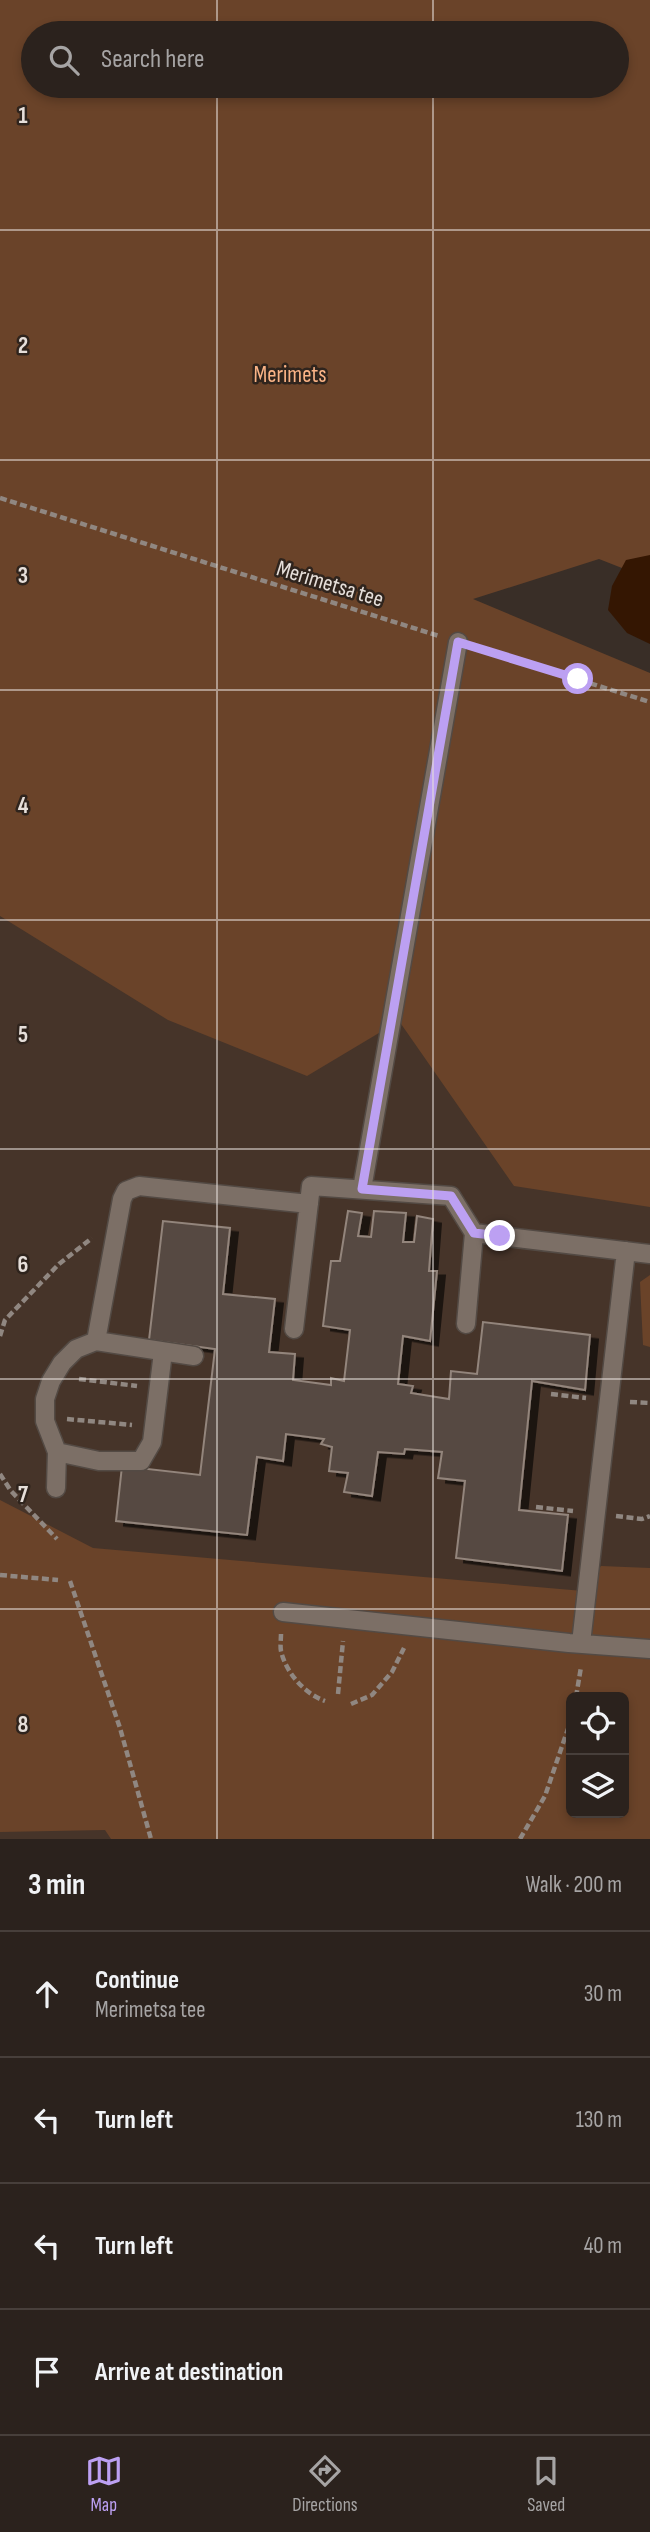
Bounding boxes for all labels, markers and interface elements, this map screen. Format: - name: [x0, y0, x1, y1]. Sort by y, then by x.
- search box: [21, 21, 629, 98]
- icon: search: [45, 41, 83, 79]
- text: Search here: [101, 44, 204, 75]
- text: 1: [18, 102, 28, 130]
- text: 2: [18, 332, 28, 360]
- park label: Merimets: [254, 361, 326, 389]
- street label: Merimetsa tee: [273, 554, 387, 614]
- text: 3: [18, 562, 28, 590]
- route start: [562, 663, 593, 694]
- text: 4: [18, 792, 29, 820]
- text: 5: [18, 1021, 28, 1049]
- route end: [484, 1220, 515, 1251]
- text: 6: [18, 1251, 28, 1279]
- text: 7: [18, 1481, 28, 1509]
- map controls: [566, 1692, 629, 1818]
- button: locate: [566, 1692, 629, 1755]
- text: 8: [18, 1711, 29, 1739]
- button: layers: [566, 1755, 629, 1818]
- text: 3 min: [28, 1867, 85, 1903]
- text: Walk · 200 m: [525, 1871, 622, 1899]
- text: Continue: [95, 1965, 179, 1996]
- icon: ahead: [28, 1975, 66, 2013]
- text: 30 m: [584, 1980, 622, 2008]
- text: Merimetsa tee: [95, 1996, 205, 2024]
- icon: left: [28, 2101, 66, 2139]
- text: Turn left: [95, 2105, 173, 2136]
- text: 130 m: [576, 2106, 622, 2134]
- icon: left: [28, 2227, 66, 2265]
- text: Turn left: [95, 2231, 173, 2262]
- text: 40 m: [584, 2232, 622, 2260]
- icon: arrive: [28, 2353, 66, 2391]
- text: Arrive at destination: [95, 2357, 283, 2388]
- tab: Map: [85, 2452, 123, 2517]
- tab: Directions: [292, 2452, 358, 2517]
- tab: Saved: [527, 2452, 565, 2517]

